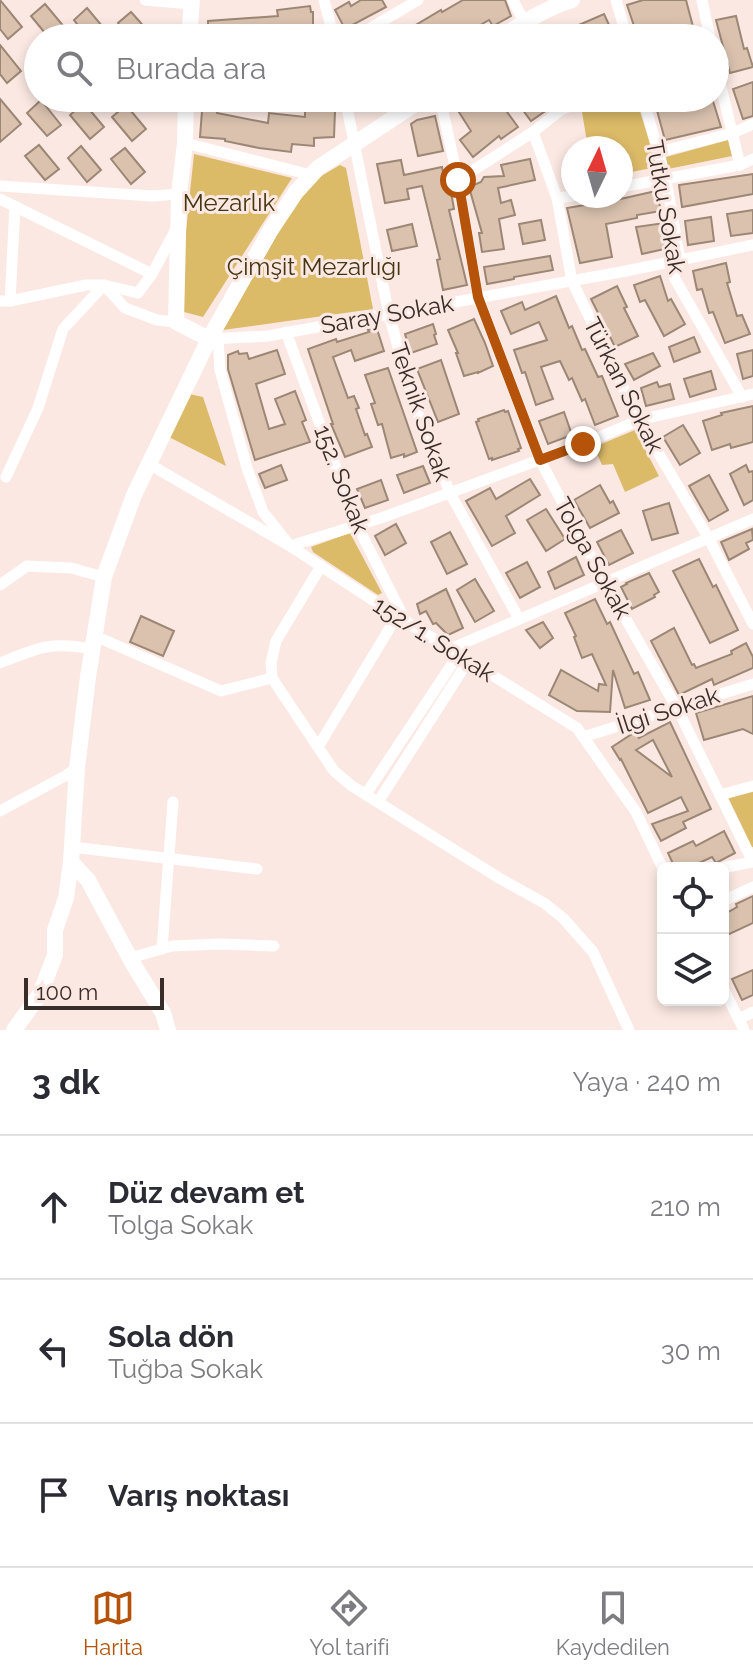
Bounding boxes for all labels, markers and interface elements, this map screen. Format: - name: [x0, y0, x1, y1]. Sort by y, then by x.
- search box: [24, 24, 729, 112]
- icon: search: [52, 46, 96, 90]
- text: Burada ara: [116, 51, 266, 86]
- north arrow: [561, 136, 633, 208]
- street label: Tutku Sokak: [640, 138, 692, 276]
- route start: [440, 162, 476, 198]
- park label: Mezarlık: [183, 188, 276, 217]
- park label: Çimşit Mezarlığı: [227, 252, 401, 281]
- street label: Saray Sokak: [318, 288, 456, 340]
- street label: Türkan Sokak: [577, 312, 671, 458]
- street label: Teknik Sokak: [384, 339, 458, 485]
- street label: 152. Sokak: [308, 421, 376, 538]
- route end: [565, 426, 601, 462]
- street label: Tolga Sokak: [548, 492, 638, 624]
- street label: 152/1. Sokak: [368, 590, 500, 688]
- street label: İlgi Sokak: [613, 680, 723, 740]
- map controls: [657, 862, 729, 1006]
- button: locate: [657, 862, 729, 934]
- button: layers: [657, 934, 729, 1006]
- scale bar: [24, 974, 164, 1010]
- text: 100 m: [36, 979, 98, 1005]
- text: 3 dk: [32, 1062, 100, 1102]
- text: Yaya · 240 m: [572, 1067, 721, 1097]
- text: Düz devam et: [108, 1175, 305, 1210]
- icon: ahead: [32, 1185, 76, 1229]
- text: 210 m: [650, 1192, 721, 1222]
- text: Tolga Sokak: [108, 1210, 253, 1240]
- text: Sola dön: [108, 1319, 234, 1354]
- icon: left: [32, 1329, 76, 1373]
- text: 30 m: [661, 1336, 721, 1366]
- text: Tuğba Sokak: [108, 1354, 263, 1384]
- icon: arrive: [32, 1473, 76, 1517]
- text: Varış noktası: [108, 1478, 289, 1513]
- tab: Harita: [83, 1586, 143, 1660]
- tab: Yol tarifi: [309, 1586, 390, 1660]
- tab: Kaydedilen: [556, 1586, 670, 1660]

